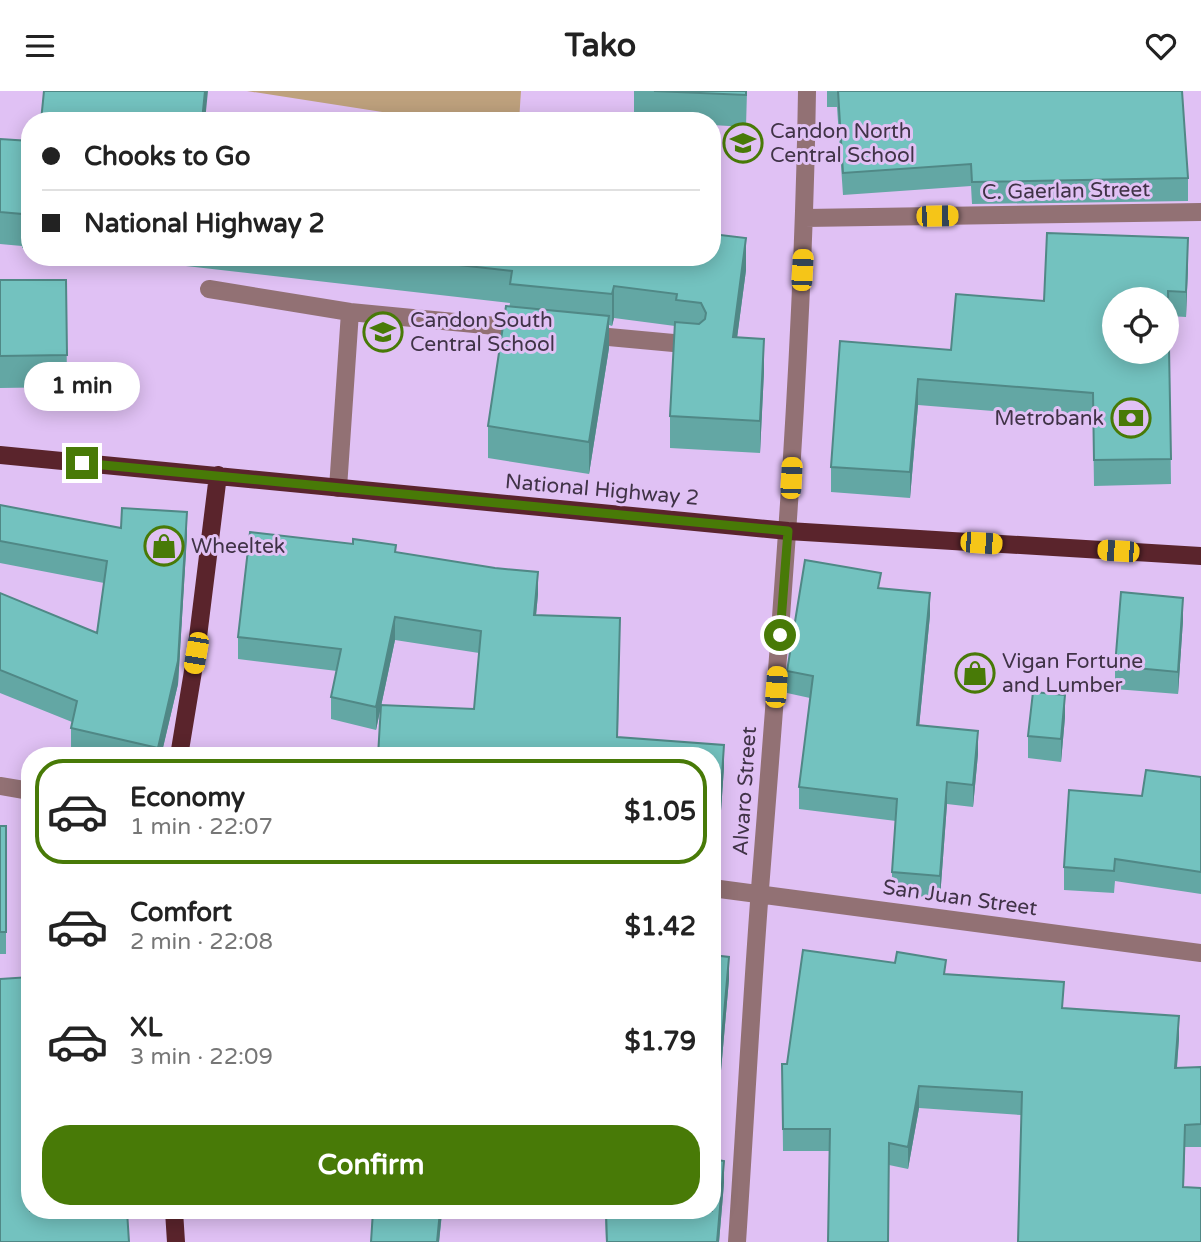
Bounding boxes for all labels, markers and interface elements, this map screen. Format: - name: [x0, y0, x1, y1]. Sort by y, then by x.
- icon: menu: [21, 27, 59, 65]
- text: Tako: [565, 27, 636, 65]
- icon: heart: [1142, 27, 1180, 65]
- place label: Candon North Central School: [770, 119, 915, 168]
- school or university icon: Candon North Central School: [722, 122, 764, 164]
- text: Chooks to Go: [84, 141, 251, 172]
- street label: C. Gaerlan Street: [982, 177, 1150, 205]
- car: [916, 205, 959, 227]
- text: National Highway 2: [84, 208, 325, 239]
- car: [791, 248, 814, 292]
- map controls: [1102, 287, 1179, 364]
- button: locate: [1102, 287, 1179, 364]
- place label: Candon South Central School: [410, 308, 555, 357]
- school or university icon: Candon South Central School: [362, 311, 404, 353]
- callout: 1 min: [24, 361, 140, 411]
- text: 1 min: [51, 372, 113, 400]
- bank icon: Metrobank: [1110, 397, 1152, 439]
- place label: Metrobank: [994, 406, 1104, 431]
- route end: [66, 447, 98, 479]
- car: [780, 456, 803, 500]
- street label: National Highway 2: [504, 469, 700, 511]
- shop icon: Wheeltek: [143, 525, 185, 567]
- car: [960, 531, 1003, 555]
- place label: Wheeltek: [191, 534, 285, 559]
- car: [1097, 539, 1140, 563]
- route start: [764, 619, 796, 651]
- car: [183, 630, 210, 676]
- place label: Vigan Fortune and Lumber: [1002, 649, 1143, 698]
- shop icon: Vigan Fortune and Lumber: [954, 652, 996, 694]
- car: [765, 665, 788, 709]
- street label: Alvaro Street: [728, 726, 762, 856]
- icon: car: [46, 780, 109, 843]
- text: Economy: [130, 782, 245, 813]
- text: $1.05: [624, 796, 696, 827]
- text: 1 min · 22:07: [130, 813, 273, 841]
- street label: San Juan Street: [881, 875, 1039, 921]
- icon: car: [46, 895, 109, 958]
- text: Comfort: [130, 897, 232, 928]
- text: $1.42: [625, 911, 696, 942]
- text: 2 min · 22:08: [130, 928, 273, 956]
- icon: car: [46, 1010, 109, 1073]
- text: XL: [130, 1012, 162, 1043]
- text: $1.79: [624, 1026, 696, 1057]
- text: 3 min · 22:09: [130, 1043, 273, 1071]
- button: Confirm: [42, 1125, 700, 1205]

